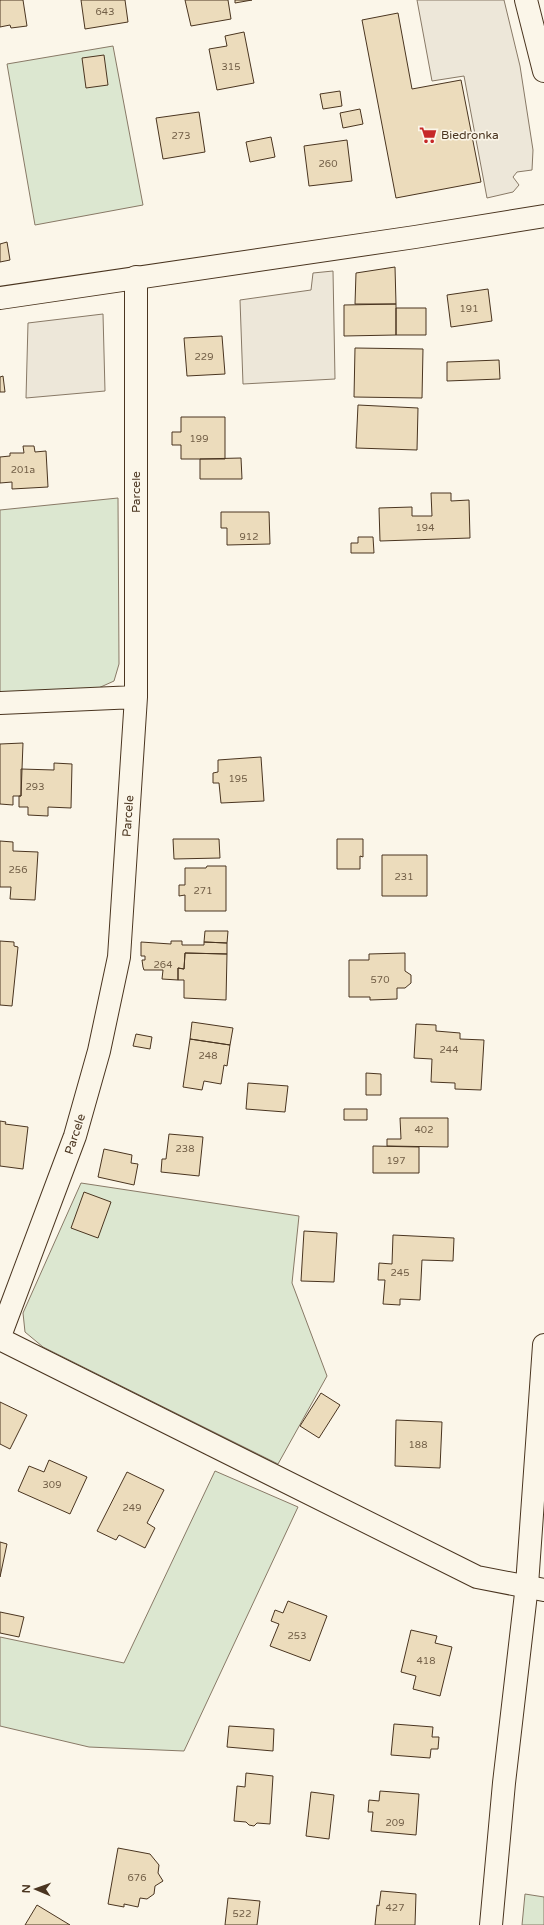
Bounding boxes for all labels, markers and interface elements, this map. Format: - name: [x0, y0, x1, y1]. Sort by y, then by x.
- house number: 643: [96, 6, 114, 18]
- house number: 315: [222, 61, 240, 73]
- supermarket icon: Biedronka: [418, 125, 438, 145]
- place label: Biedronka: [441, 128, 499, 142]
- house number: 273: [172, 130, 190, 142]
- house number: 260: [319, 158, 337, 170]
- house number: 191: [460, 303, 478, 315]
- house number: 229: [195, 351, 213, 363]
- house number: 199: [190, 433, 208, 445]
- house number: 201a: [11, 464, 35, 476]
- street label: Parcele: [129, 471, 143, 513]
- house number: 194: [416, 522, 434, 534]
- house number: 912: [240, 531, 258, 543]
- house number: 195: [229, 773, 247, 785]
- house number: 293: [26, 781, 44, 793]
- street label: Parcele: [120, 794, 136, 837]
- house number: 256: [9, 864, 27, 876]
- house number: 231: [395, 871, 413, 883]
- house number: 271: [194, 885, 212, 897]
- house number: 264: [154, 959, 172, 971]
- house number: 570: [371, 974, 389, 986]
- house number: 244: [440, 1044, 458, 1056]
- house number: 248: [199, 1050, 217, 1062]
- street label: Parcele: [62, 1112, 88, 1156]
- house number: 402: [415, 1124, 433, 1136]
- house number: 238: [176, 1143, 194, 1155]
- house number: 197: [387, 1155, 405, 1167]
- house number: 245: [391, 1267, 409, 1279]
- house number: 188: [409, 1439, 427, 1451]
- house number: 309: [43, 1479, 61, 1491]
- house number: 249: [123, 1502, 141, 1514]
- house number: 253: [288, 1630, 306, 1642]
- house number: 418: [417, 1655, 435, 1667]
- house number: 209: [386, 1817, 404, 1829]
- north arrow: [16, 1869, 56, 1909]
- house number: 676: [128, 1872, 146, 1884]
- text: N: [20, 1884, 33, 1893]
- house number: 427: [386, 1902, 404, 1914]
- house number: 522: [233, 1908, 251, 1920]

